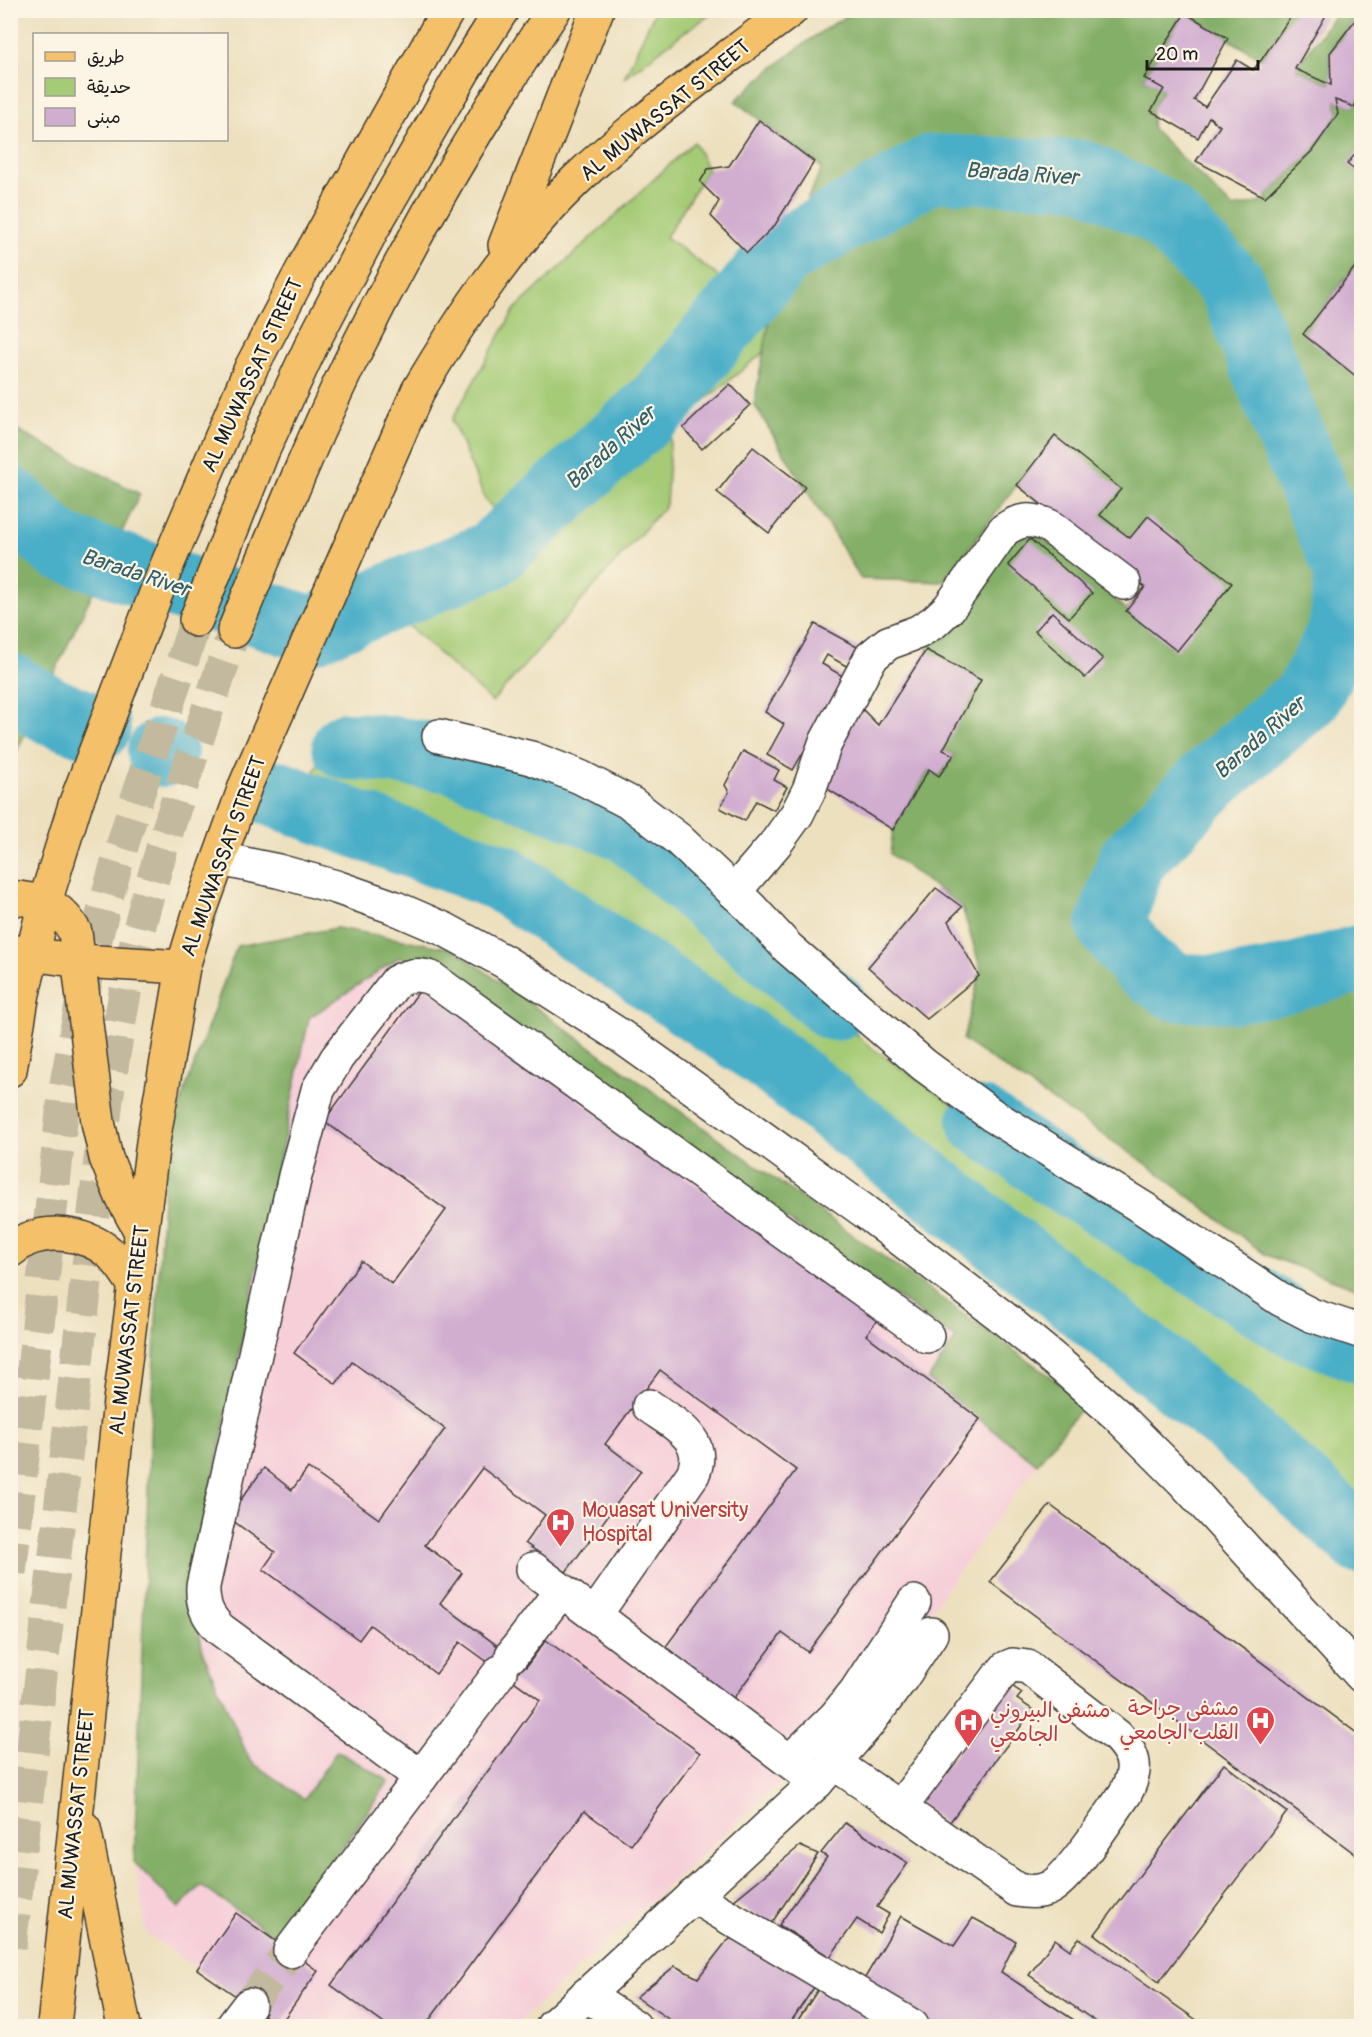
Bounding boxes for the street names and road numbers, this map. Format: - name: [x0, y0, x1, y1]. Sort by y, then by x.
- street label: AL MUWASSAT STREET: [575, 33, 756, 187]
- street label: AL MUWASSAT STREET: [196, 273, 310, 477]
- street label: AL MUWASSAT STREET: [175, 752, 272, 960]
- street label: AL MUWASSAT STREET: [103, 1223, 156, 1437]
- street label: AL MUWASSAT STREET: [52, 1707, 101, 1921]

